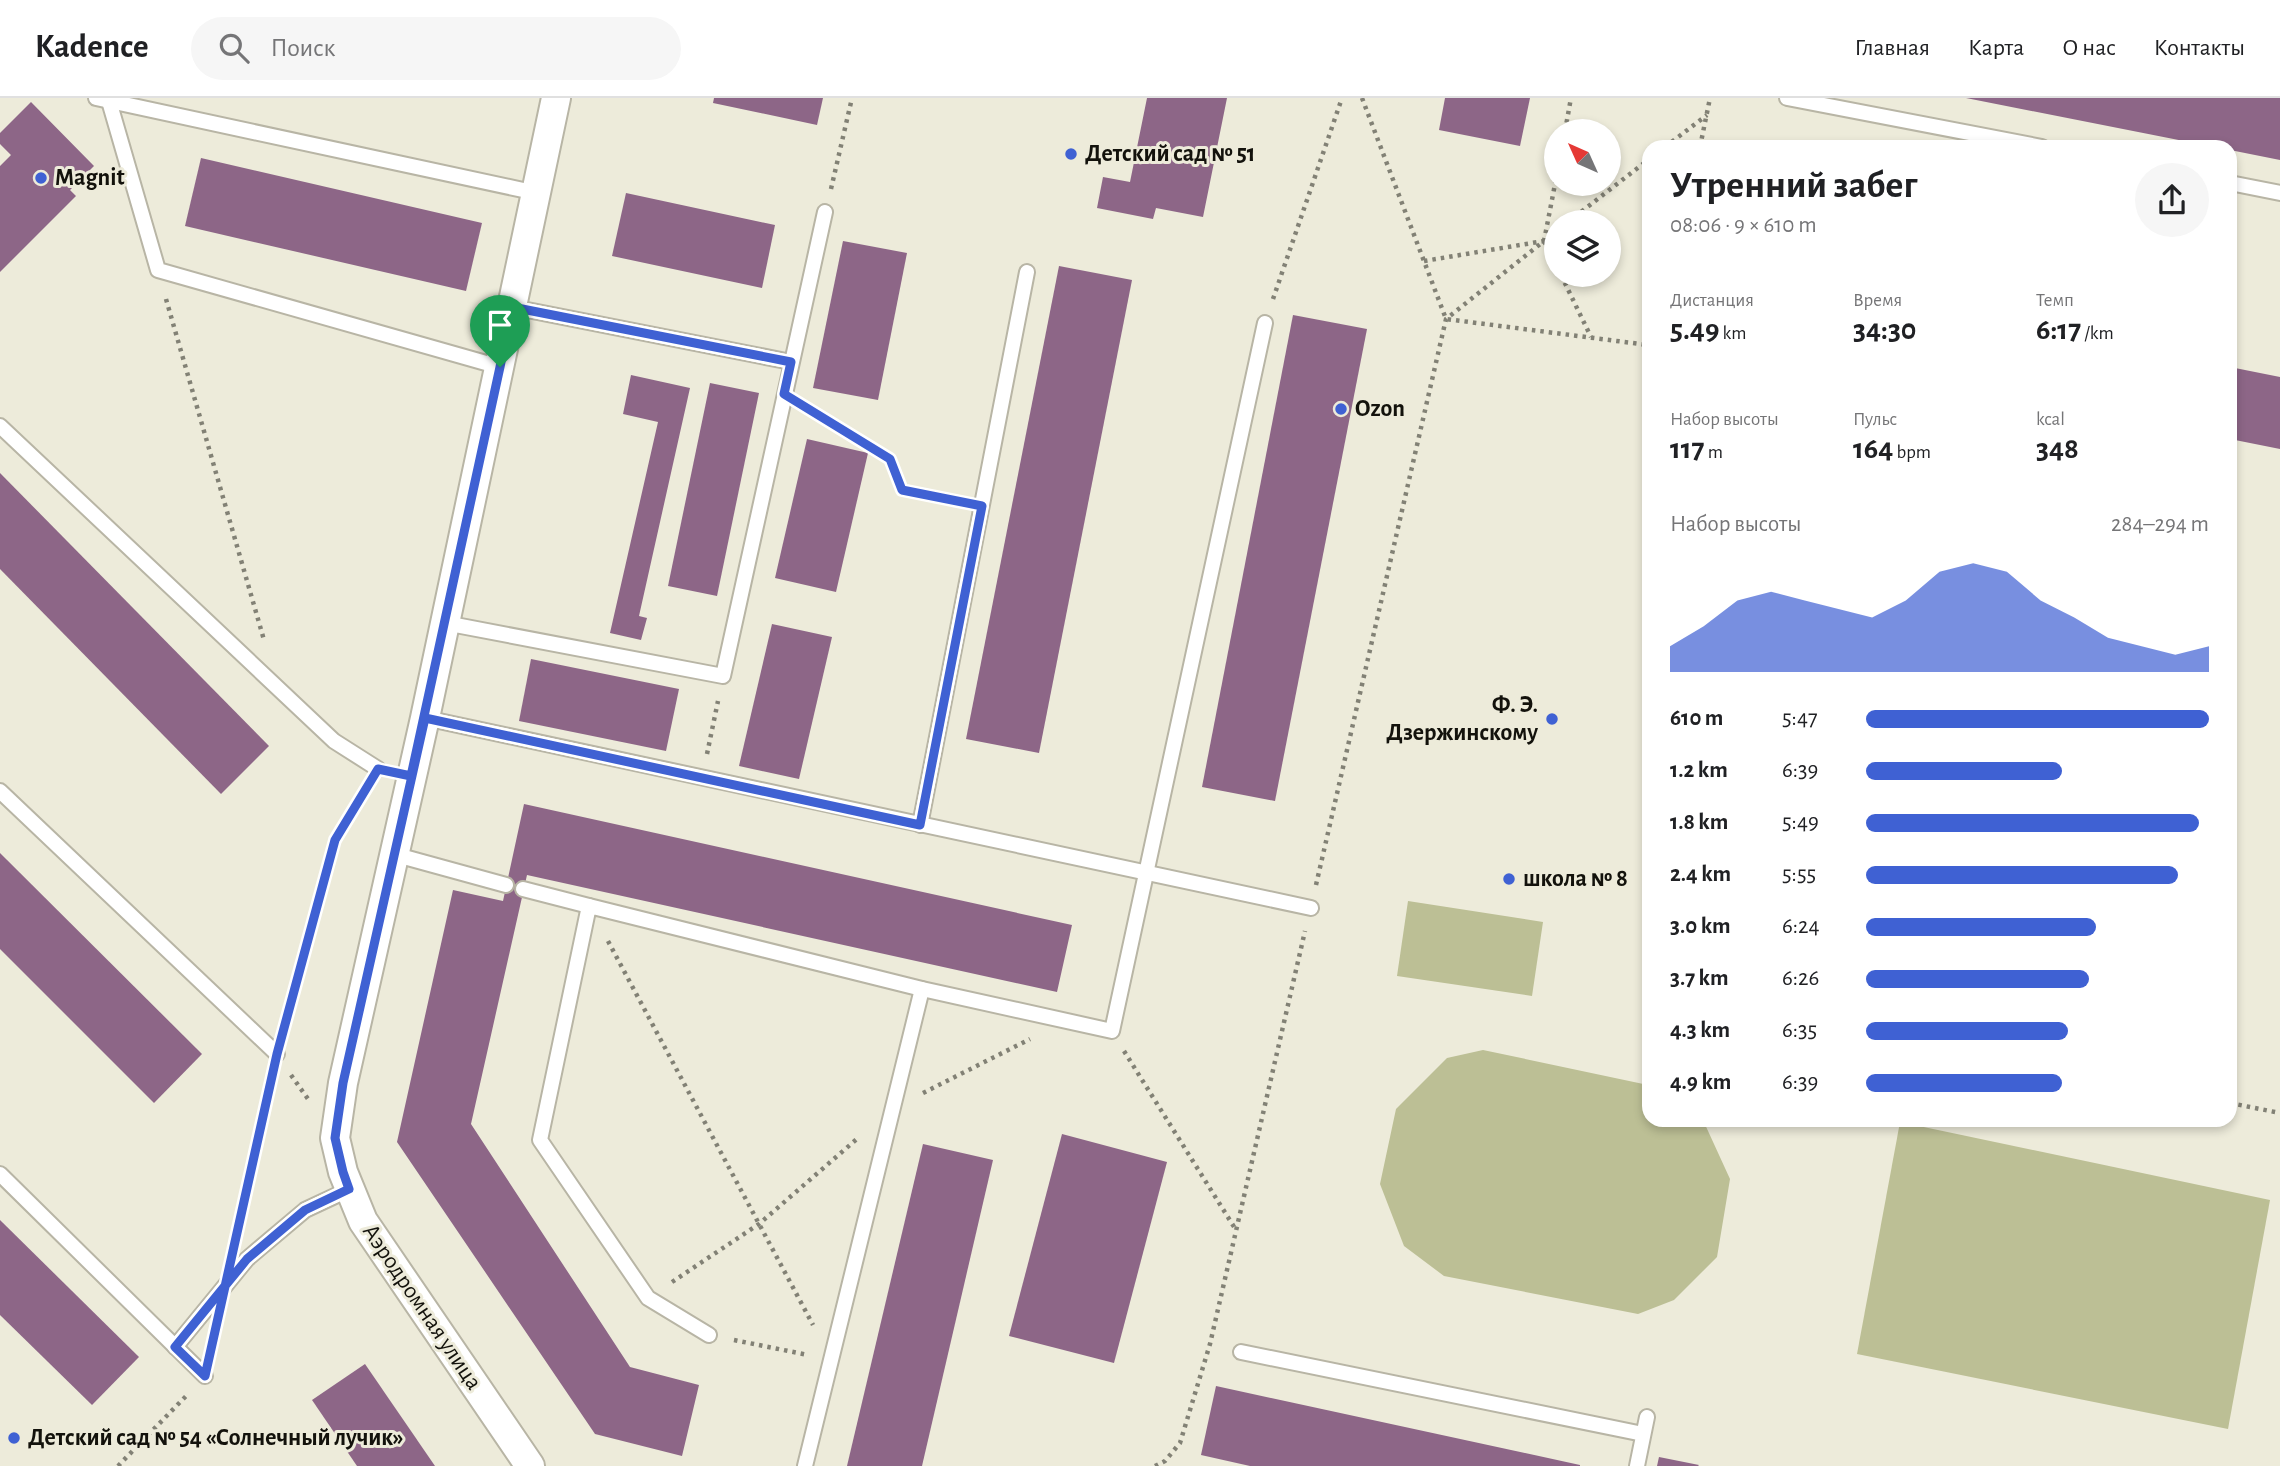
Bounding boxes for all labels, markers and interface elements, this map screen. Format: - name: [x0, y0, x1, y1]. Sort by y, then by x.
- search box: [191, 17, 681, 80]
- icon: search: [215, 29, 253, 67]
- text: Kadence: [35, 31, 149, 64]
- text: Поиск: [271, 35, 335, 61]
- text: Главная: [1855, 36, 1930, 60]
- text: Карта: [1968, 36, 2024, 60]
- text: О нас: [2062, 36, 2116, 60]
- text: Контакты: [2154, 36, 2245, 60]
- north arrow: [1544, 119, 1620, 196]
- map controls: [1544, 119, 1621, 287]
- place label: Детский сад № 51: [1085, 142, 1255, 166]
- marker: Детский сад № 51: [1063, 146, 1079, 162]
- button: share: [2135, 163, 2209, 237]
- place label: Magnit: [55, 166, 125, 190]
- text: Утренний забег: [1670, 167, 1917, 205]
- marker: Magnit: [33, 170, 49, 186]
- button: layers: [1544, 210, 1621, 287]
- text: 08:06 · 9 × 610 m: [1670, 214, 1817, 237]
- text: Дистанция: [1670, 291, 1754, 310]
- text: Время: [1853, 291, 1902, 310]
- text: Темп: [2036, 291, 2074, 310]
- pin: [470, 295, 530, 367]
- icon: arrive: [481, 306, 519, 344]
- text: 5.49: [1670, 315, 1719, 345]
- text: 34:30: [1853, 315, 1916, 345]
- text: 6:17: [2036, 315, 2081, 345]
- text: km: [1719, 324, 1746, 343]
- text: /km: [2081, 324, 2114, 343]
- place label: Ozon: [1355, 397, 1405, 421]
- marker: Ozon: [1333, 401, 1349, 417]
- text: Набор высоты: [1670, 410, 1779, 429]
- text: Пульс: [1853, 410, 1897, 429]
- text: kcal: [2036, 410, 2065, 429]
- text: 117: [1670, 434, 1705, 464]
- text: 164: [1853, 434, 1893, 464]
- text: 348: [2036, 434, 2079, 464]
- text: m: [1705, 443, 1723, 462]
- text: bpm: [1893, 443, 1931, 462]
- text: Набор высоты: [1670, 513, 1802, 536]
- text: 284–294 m: [2111, 513, 2209, 536]
- place label: Ф. Э. Дзержинскому: [1386, 693, 1538, 745]
- text: 610 m: [1670, 707, 1723, 730]
- text: 5:47: [1782, 707, 1818, 730]
- marker: Ф. Э. Дзержинскому: [1544, 711, 1560, 727]
- text: 1.2 km: [1670, 759, 1728, 782]
- text: 6:39: [1782, 759, 1818, 782]
- text: 1.8 km: [1670, 811, 1728, 834]
- text: 5:49: [1782, 811, 1819, 834]
- text: 2.4 km: [1670, 863, 1731, 886]
- text: 5:55: [1782, 863, 1816, 886]
- place label: школа № 8: [1523, 867, 1628, 891]
- marker: школа № 8: [1501, 871, 1517, 887]
- text: 3.0 km: [1670, 915, 1731, 938]
- text: 6:24: [1782, 915, 1820, 938]
- text: 3.7 km: [1670, 967, 1729, 990]
- text: 6:26: [1782, 967, 1819, 990]
- text: 4.3 km: [1670, 1019, 1730, 1042]
- text: 6:35: [1782, 1019, 1817, 1042]
- text: 4.9 km: [1670, 1071, 1731, 1094]
- text: 6:39: [1782, 1071, 1818, 1094]
- street label: Аэродромная улица: [358, 1220, 486, 1394]
- place label: Детский сад № 54 «Солнечный лучик»: [28, 1426, 404, 1450]
- marker: Детский сад № 54 «Солнечный лучик»: [6, 1430, 22, 1446]

